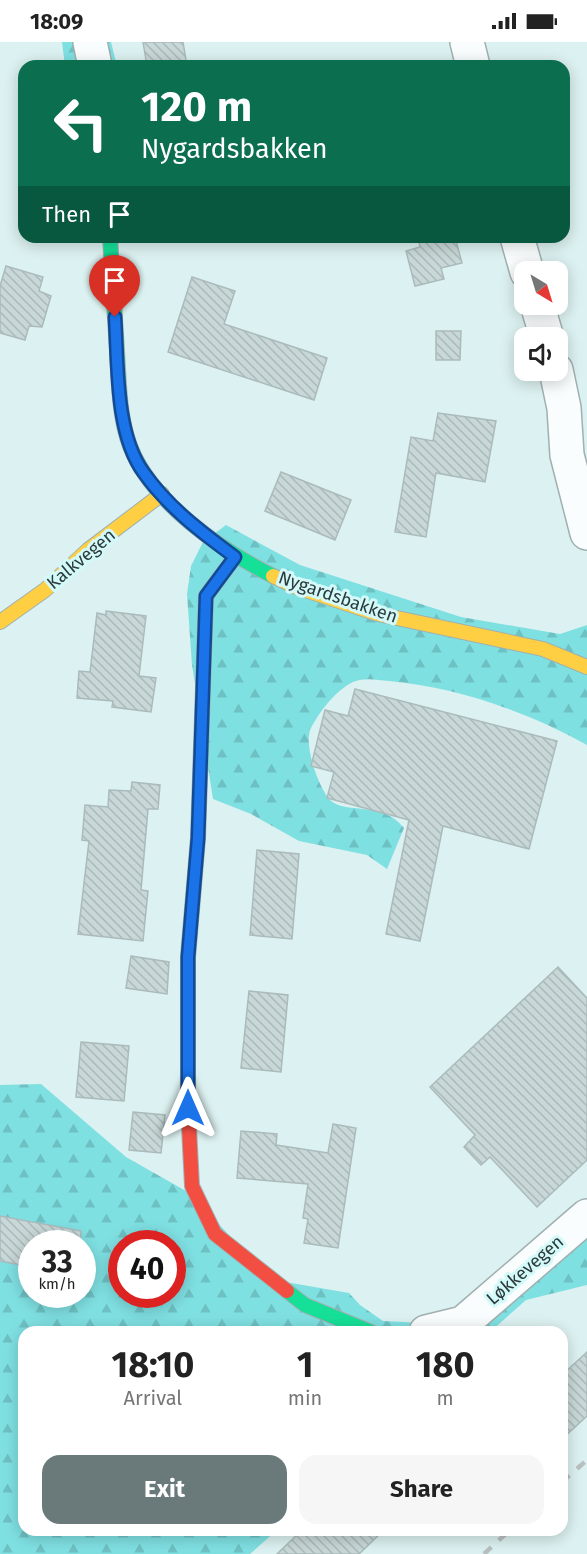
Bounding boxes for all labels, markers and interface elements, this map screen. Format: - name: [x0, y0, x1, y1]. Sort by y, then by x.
- text: 18:09: [30, 8, 83, 35]
- text: 120 m: [141, 82, 252, 132]
- icon: left: [42, 84, 120, 162]
- text: Nygardsbakken: [141, 133, 328, 165]
- icon: arrive: [103, 198, 136, 231]
- text: Then: [42, 201, 91, 228]
- pin: [89, 255, 140, 317]
- north arrow: [514, 261, 568, 315]
- map controls: [514, 261, 568, 381]
- icon: arrive: [98, 264, 131, 297]
- button: sound: [514, 327, 568, 381]
- street label: Kalkvegen: [42, 524, 120, 594]
- street label: Nygardsbakken: [276, 566, 400, 628]
- position arrow: [156, 1076, 220, 1140]
- speed limit sign: 40: [108, 1230, 186, 1308]
- street label: Løkkevegen: [482, 1231, 568, 1309]
- text: 33: [41, 1244, 73, 1280]
- text: km/h: [38, 1275, 76, 1293]
- text: 18:10: [112, 1343, 194, 1387]
- text: 1: [297, 1343, 313, 1387]
- text: 180: [416, 1343, 475, 1387]
- text: Arrival: [124, 1386, 182, 1410]
- text: min: [288, 1386, 322, 1410]
- text: m: [437, 1386, 454, 1410]
- button: Exit: [42, 1455, 287, 1524]
- button: Share: [299, 1455, 544, 1524]

